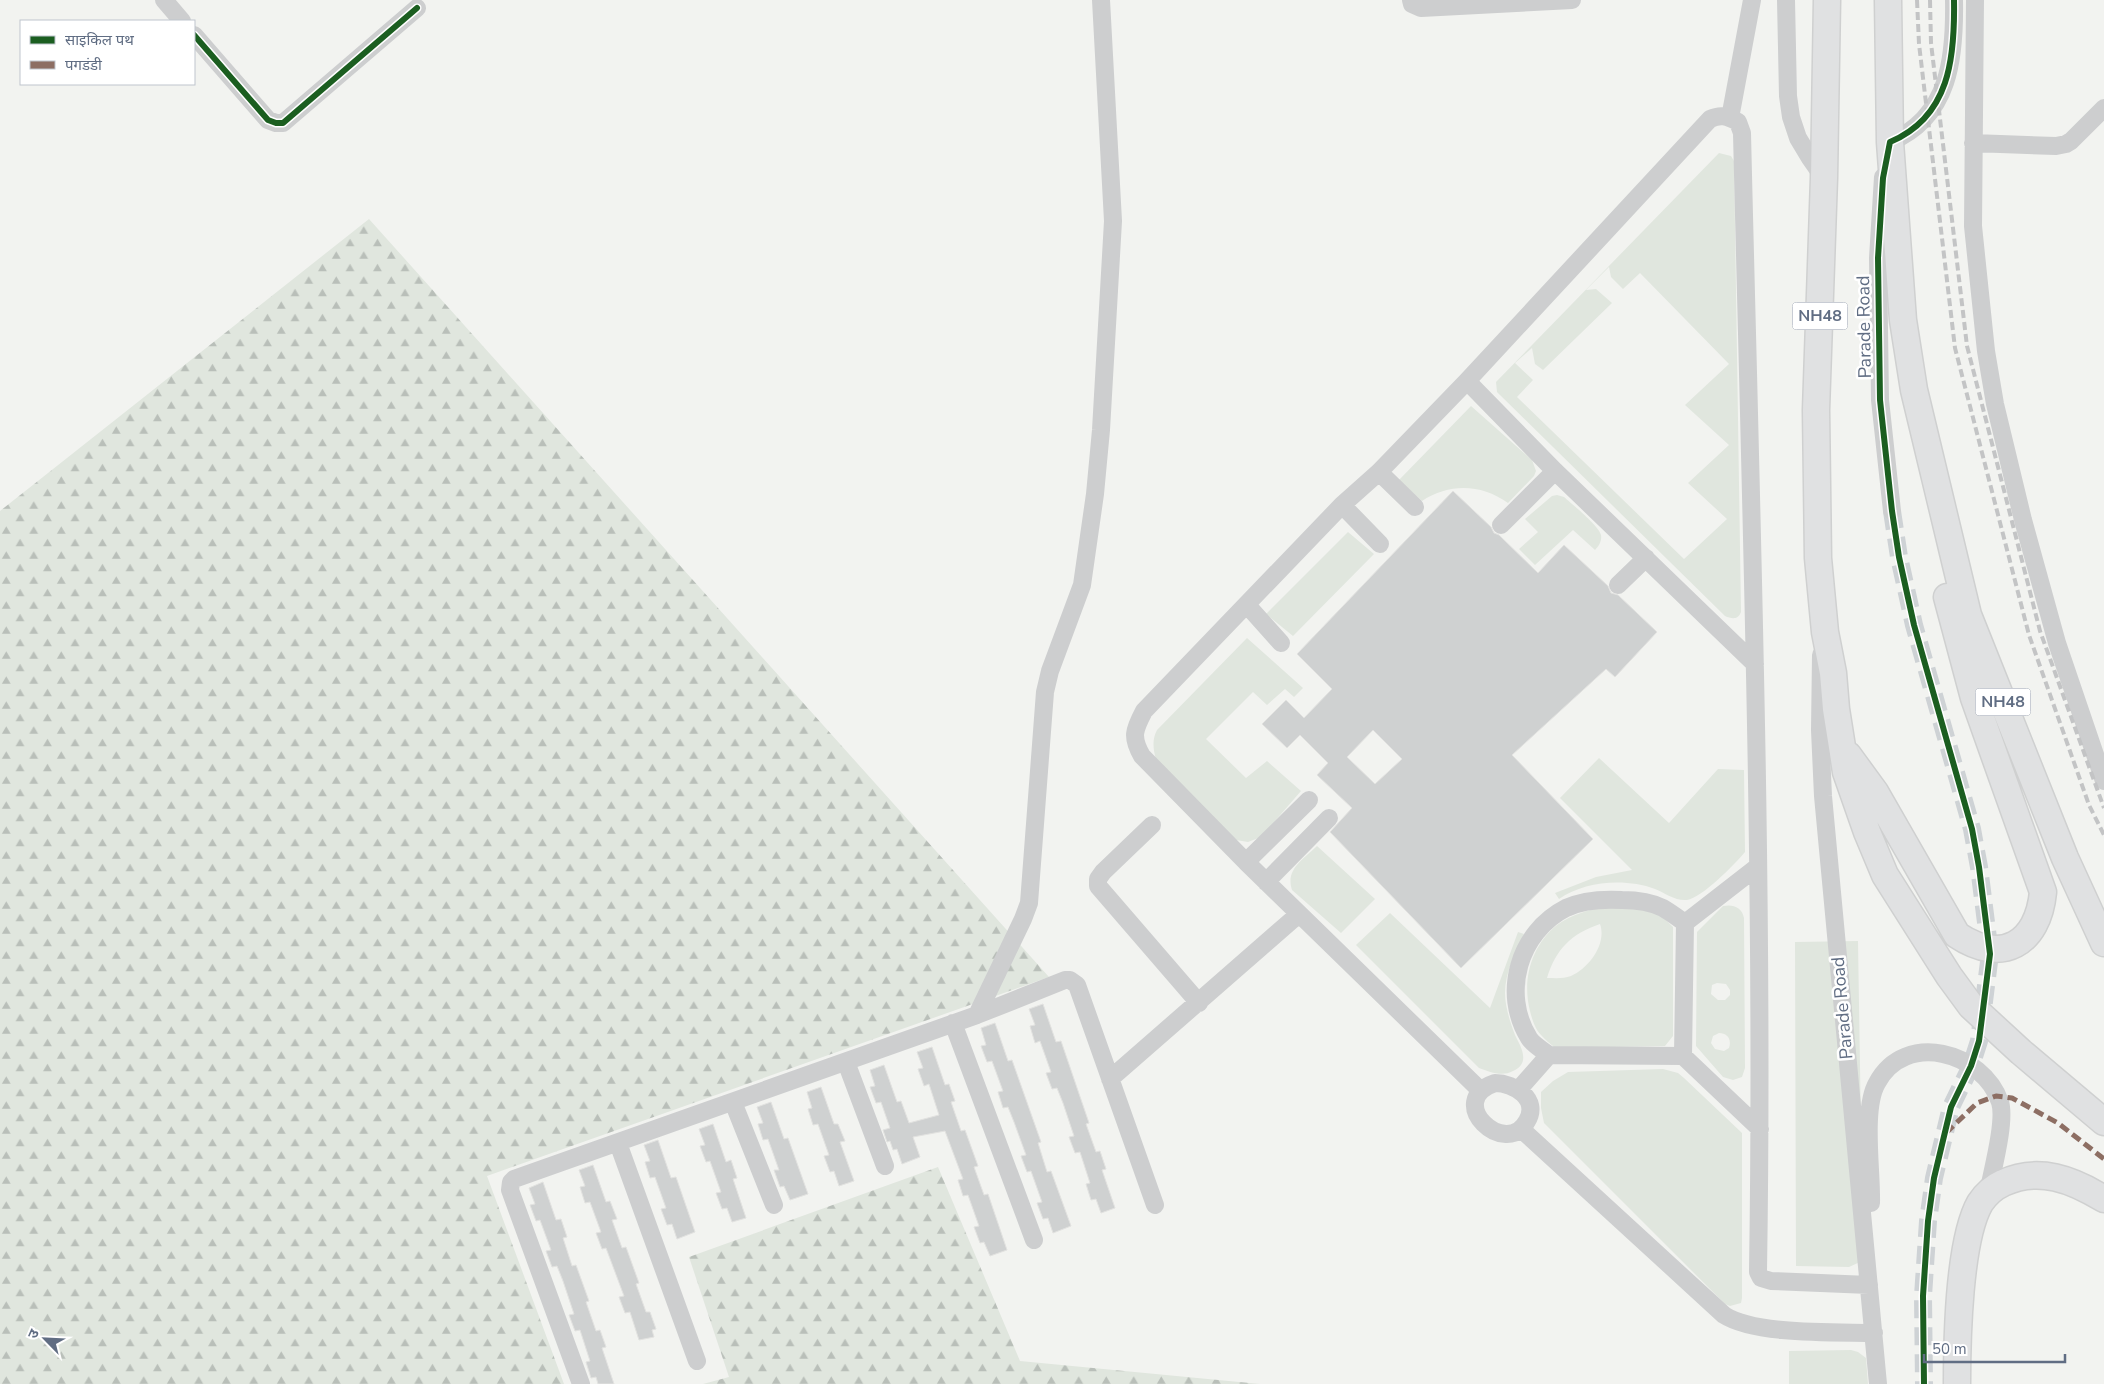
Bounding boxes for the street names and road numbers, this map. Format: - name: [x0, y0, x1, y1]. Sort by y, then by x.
- street label: Parade Road: [1851, 275, 1877, 379]
- road number: NH48: [1792, 302, 1848, 330]
- road number: NH48: [1976, 689, 2030, 716]
- street label: Parade Road: [1826, 956, 1858, 1060]

